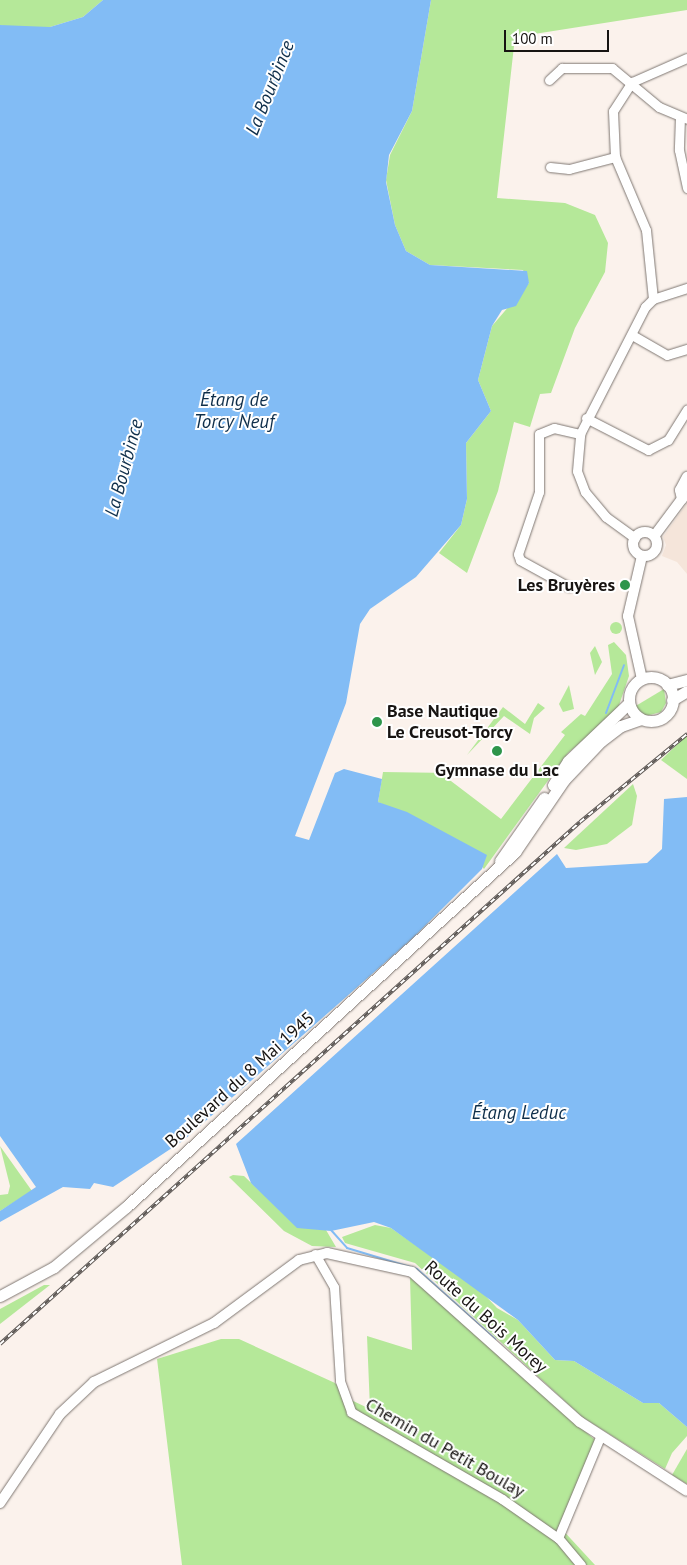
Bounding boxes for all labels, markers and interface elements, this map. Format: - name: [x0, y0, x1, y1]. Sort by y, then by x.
- scale bar: [507, 20, 612, 52]
- text: 100 m: [512, 29, 553, 48]
- water label: La Bourbince: [241, 37, 299, 139]
- water label: Étang de Torcy Neuf: [193, 389, 275, 433]
- water label: La Bourbince: [100, 417, 148, 519]
- place label: Les Bruyères: [518, 574, 615, 596]
- marker: Les Bruyères: [619, 579, 631, 591]
- place label: Base Nautique Le Creusot-Torcy: [387, 701, 513, 744]
- marker: Base Nautique Le Creusot-Torcy: [371, 716, 383, 728]
- marker: Gymnase du Lac: [491, 745, 503, 757]
- place label: Gymnase du Lac: [435, 759, 559, 781]
- street label: Boulevard du 8 Mai 1945: [161, 1007, 319, 1153]
- water label: Étang Leduc: [472, 1102, 566, 1124]
- street label: Route du Bois Morey: [420, 1256, 552, 1378]
- street label: Chemin du Petit Boulay: [361, 1394, 529, 1502]

